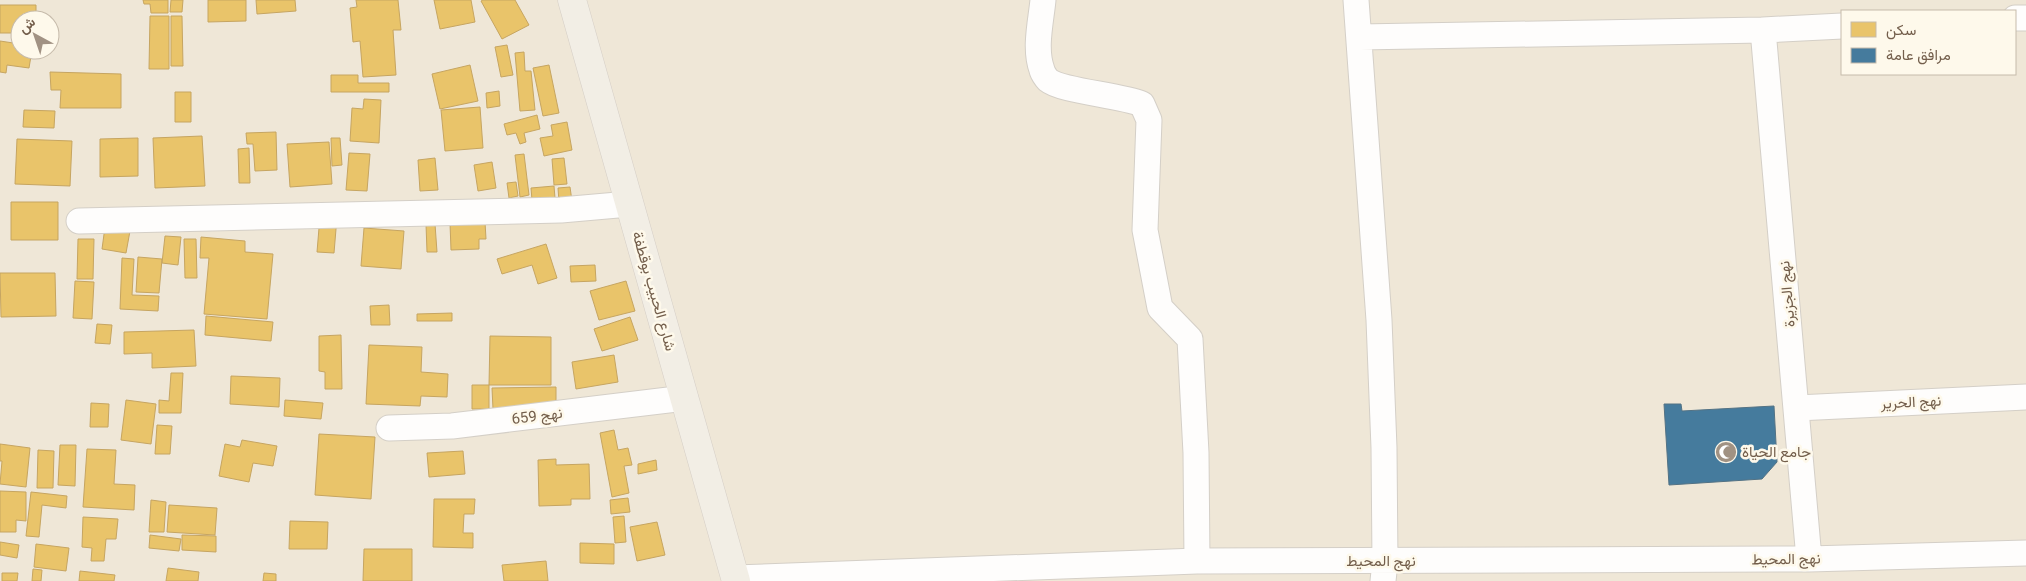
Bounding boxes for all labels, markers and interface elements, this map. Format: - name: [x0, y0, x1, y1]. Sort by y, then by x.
- north arrow: [10, 10, 60, 60]
- legend: [1841, 10, 2016, 75]
- text: ش: [15, 13, 39, 37]
- text: سكن: [1886, 21, 1916, 40]
- text: مرافق عامة: [1886, 46, 1951, 65]
- street label: شارع الحبيب بوقطفة: [626, 229, 680, 354]
- street label: نهج الجزيرة: [1775, 260, 1801, 328]
- street label: نهج الحرير: [1879, 391, 1942, 415]
- street label: نهج 659: [511, 404, 564, 430]
- mosque icon: جامع الحياة: [1714, 440, 1738, 464]
- place label: جامع الحياة: [1742, 443, 1811, 463]
- street label: نهج المحيط: [1751, 549, 1821, 571]
- street label: نهج المحيط: [1346, 552, 1416, 572]

